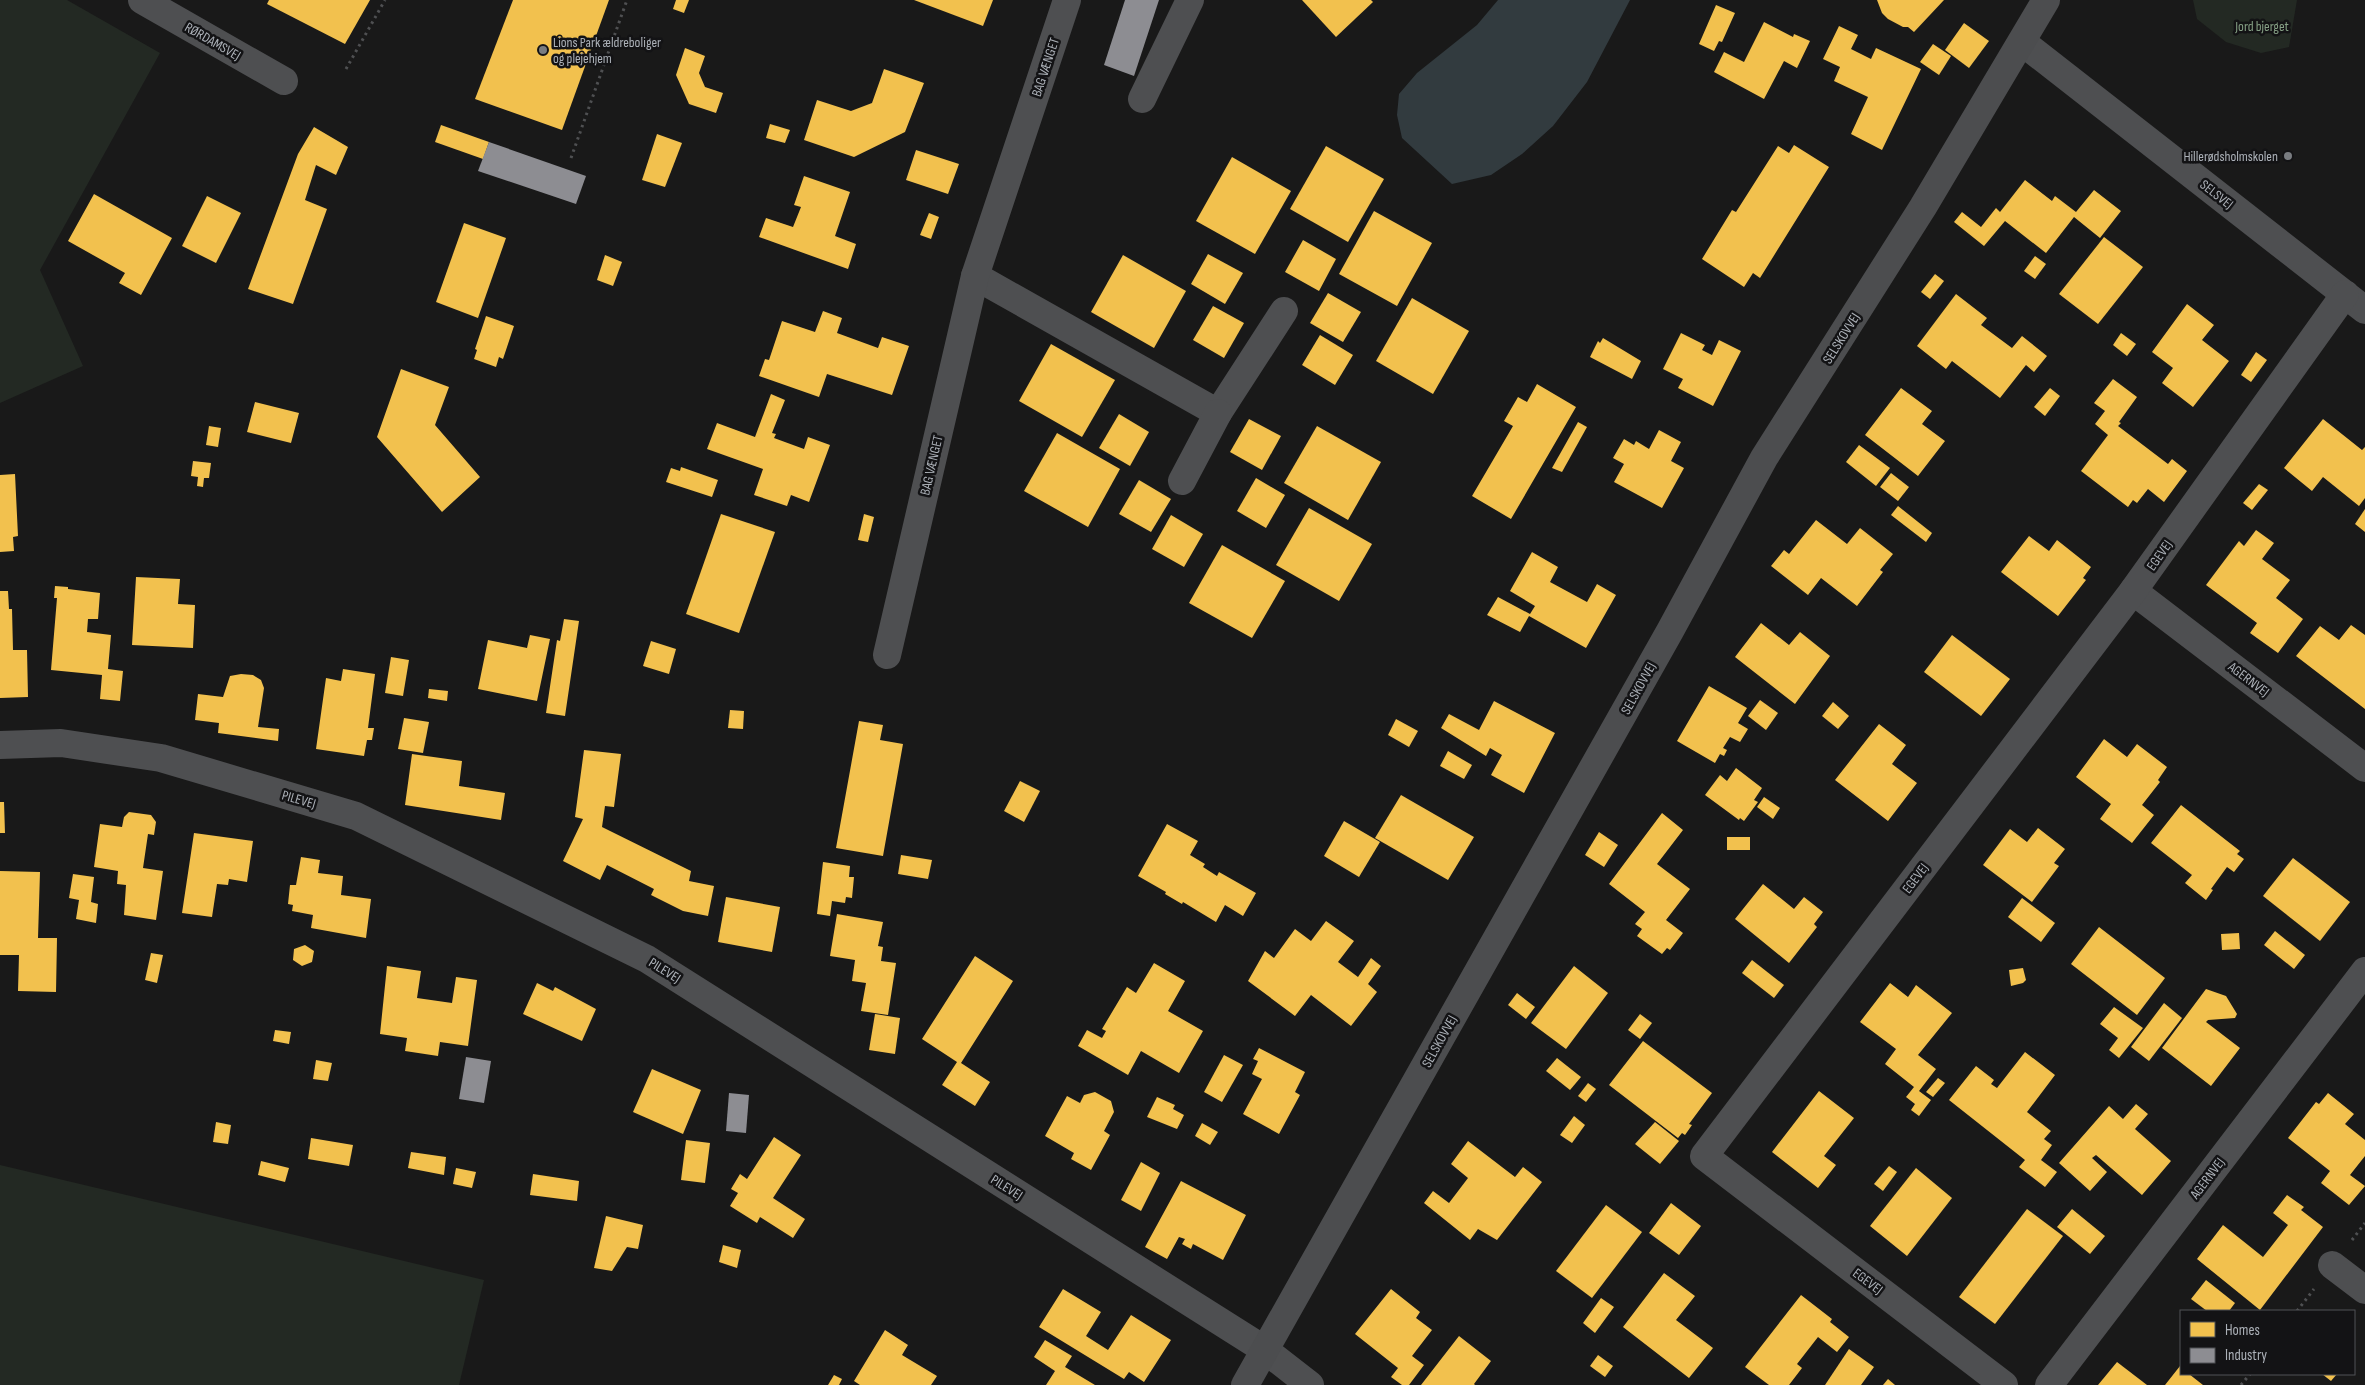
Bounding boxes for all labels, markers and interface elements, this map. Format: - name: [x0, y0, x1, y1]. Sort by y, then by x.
- park label: Jord bjerget: [2234, 18, 2289, 35]
- street label: RØRDAMSVEJ: [182, 19, 244, 64]
- place label: Lions Park ældreboliger og plejehjem: [553, 34, 661, 67]
- street label: BAG VÆNGET: [1028, 35, 1063, 99]
- marker: Lions Park ældreboliger og plejehjem: [537, 44, 549, 56]
- place label: Hillerødsholmskolen: [2183, 148, 2278, 165]
- marker: Hillerødsholmskolen: [2282, 150, 2294, 162]
- street label: SELSVEJ: [2197, 176, 2237, 213]
- street label: SELSKOVVEJ: [1819, 310, 1864, 367]
- street label: BAG VÆNGET: [916, 433, 947, 497]
- street label: EGEVEJ: [2143, 537, 2176, 574]
- street label: AGERNVEJ: [2224, 658, 2273, 700]
- street label: SELSKOVVEJ: [1617, 659, 1660, 717]
- street label: PILEVEJ: [280, 787, 318, 812]
- street label: EGEVEJ: [1899, 860, 1932, 897]
- street label: PILEVEJ: [646, 954, 684, 987]
- street label: SELSKOVVEJ: [1418, 1012, 1461, 1070]
- street label: AGERNVEJ: [2186, 1154, 2228, 1203]
- street label: PILEVEJ: [988, 1171, 1026, 1204]
- street label: EGEVEJ: [1849, 1265, 1886, 1298]
- legend: [2180, 1310, 2355, 1375]
- text: Homes: [2225, 1321, 2260, 1340]
- text: Industry: [2225, 1346, 2267, 1365]

